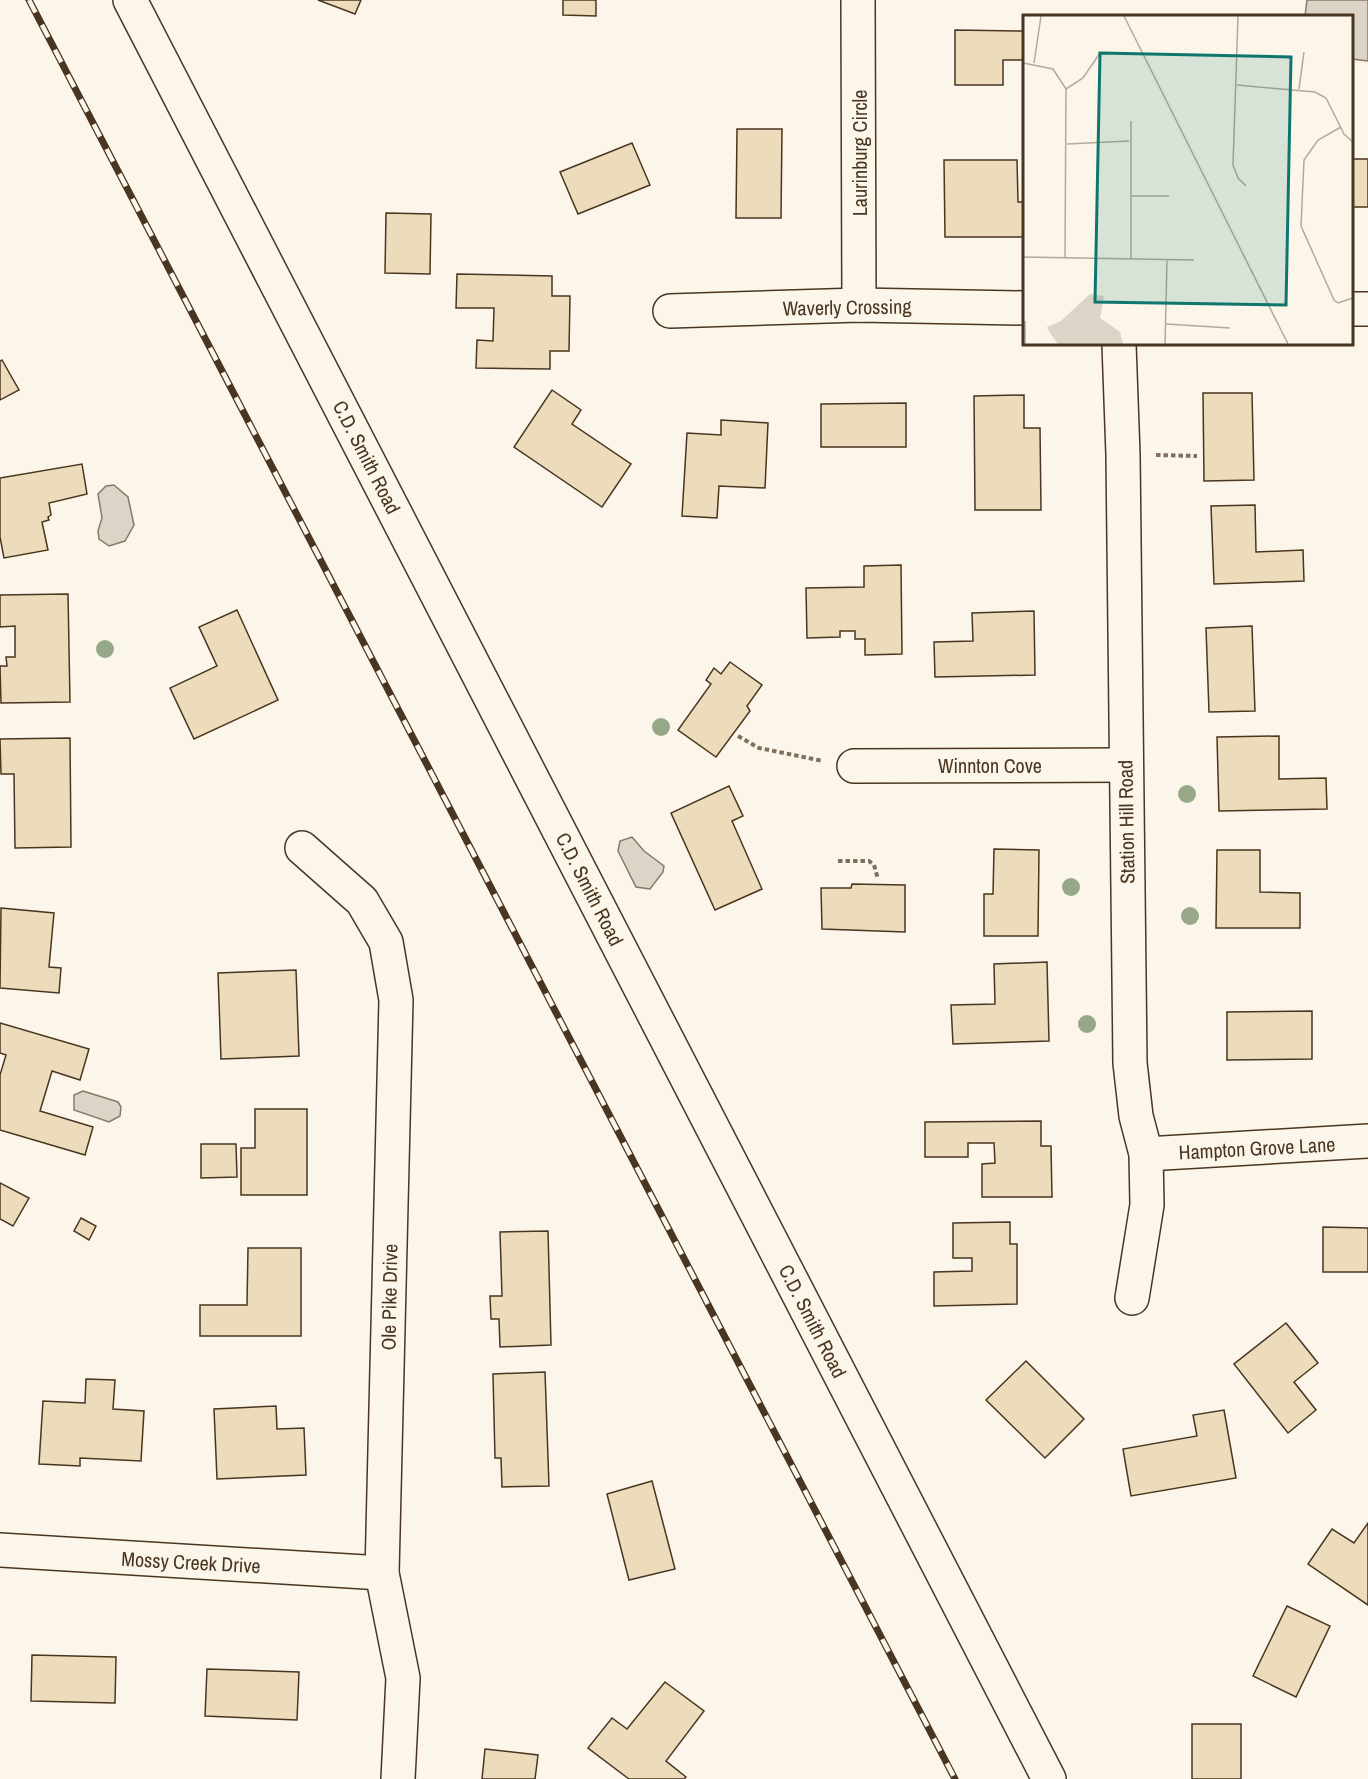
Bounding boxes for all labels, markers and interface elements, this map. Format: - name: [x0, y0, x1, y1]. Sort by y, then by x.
- inset map: [1023, 15, 1353, 345]
- street label: Laurinburg Circle: [846, 90, 873, 216]
- street label: Waverly Crossing: [782, 292, 912, 322]
- street label: C.D. Smith Road: [327, 396, 407, 518]
- street label: Winnton Cove: [938, 752, 1042, 779]
- street label: Station Hill Road: [1111, 760, 1141, 884]
- street label: C.D. Smith Road: [550, 828, 630, 950]
- street label: Hampton Grove Lane: [1178, 1130, 1336, 1166]
- street label: Ole Pike Drive: [375, 1243, 403, 1351]
- street label: C.D. Smith Road: [773, 1260, 853, 1382]
- street label: Mossy Creek Drive: [121, 1545, 261, 1579]

